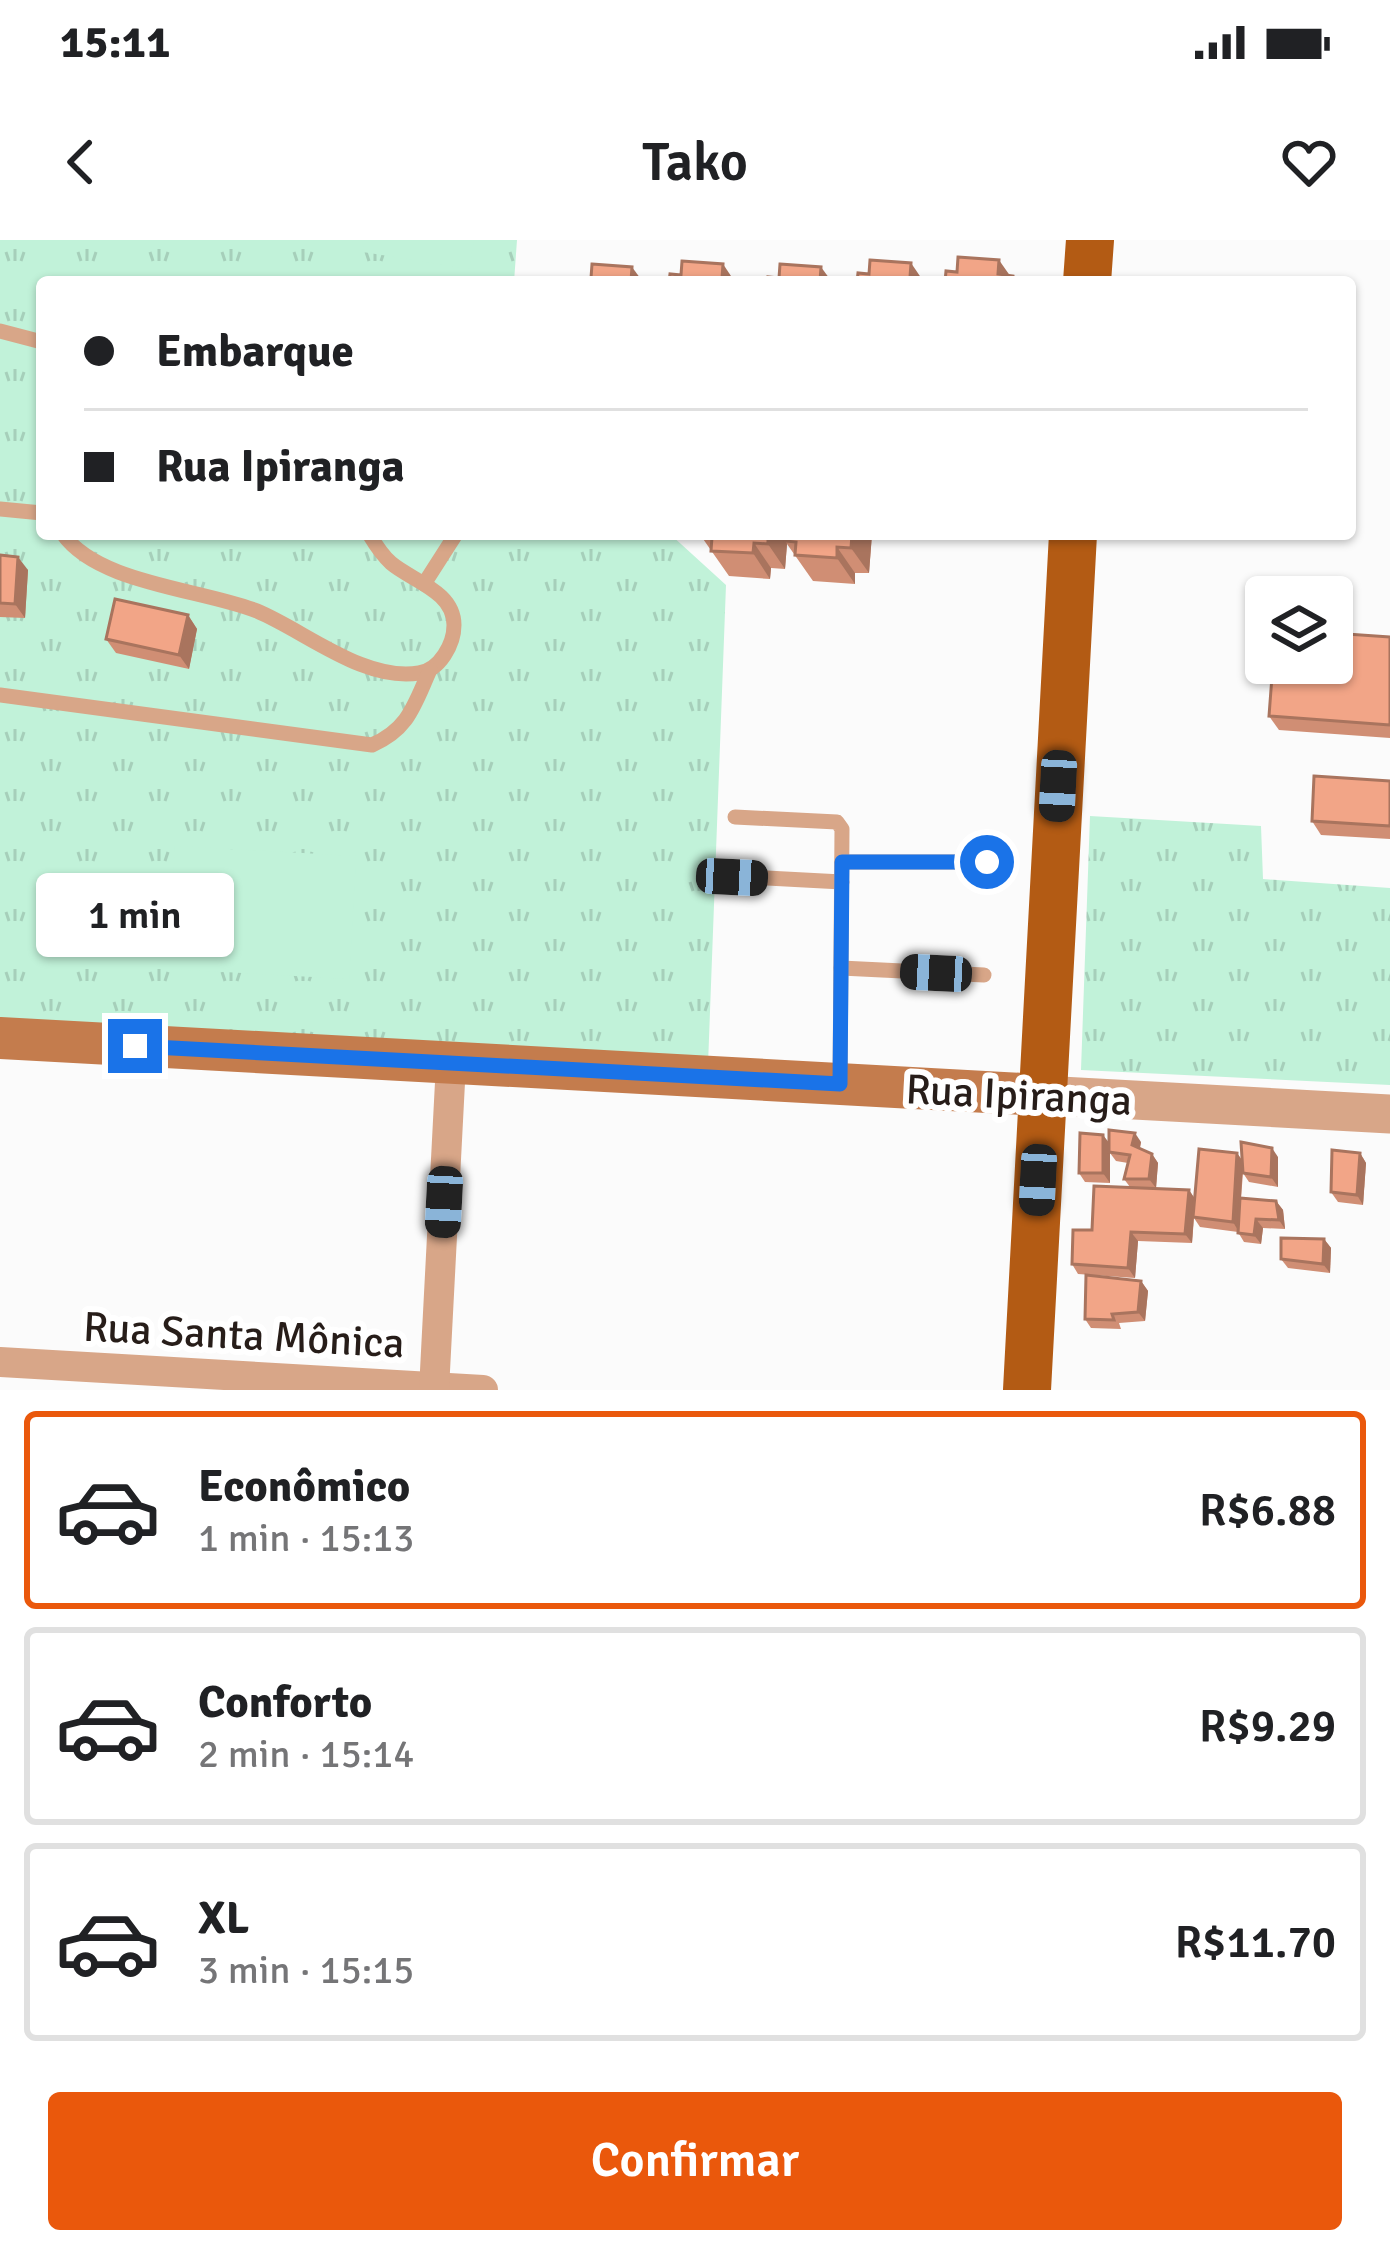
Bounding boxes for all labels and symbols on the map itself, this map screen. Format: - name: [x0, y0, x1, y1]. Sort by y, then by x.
- car: [1038, 749, 1078, 823]
- route start: [960, 835, 1014, 889]
- car: [695, 857, 769, 897]
- callout: 1 min: [36, 872, 234, 956]
- car: [899, 953, 973, 993]
- route end: [108, 1019, 162, 1073]
- street label: Rua Ipiranga: [904, 1064, 1133, 1127]
- car: [1018, 1143, 1058, 1217]
- car: [424, 1165, 464, 1239]
- street label: Rua Santa Mônica: [82, 1302, 406, 1369]

